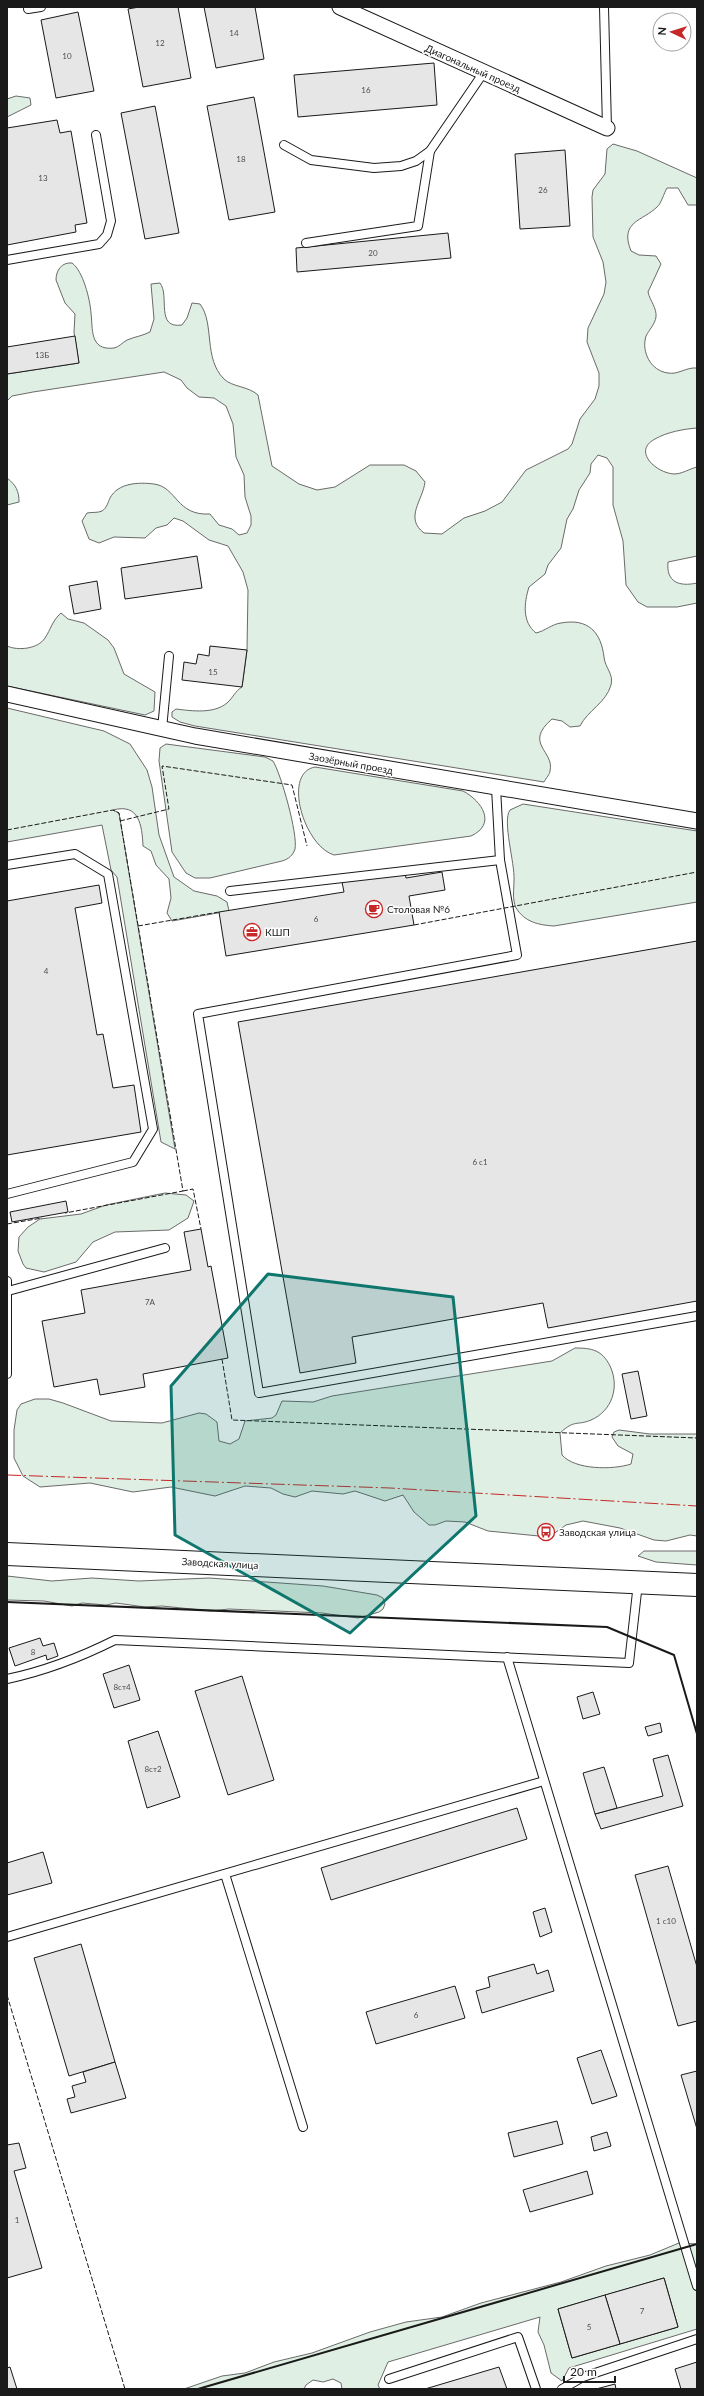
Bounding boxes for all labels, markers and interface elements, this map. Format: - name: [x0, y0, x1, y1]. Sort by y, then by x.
- north arrow: [652, 12, 692, 52]
- text: N: [655, 27, 668, 36]
- house number: 14: [229, 28, 239, 38]
- house number: 12: [155, 38, 165, 48]
- street label: Диагональный проезд: [423, 42, 523, 94]
- house number: 10: [62, 51, 72, 61]
- house number: 16: [361, 85, 371, 95]
- house number: 18: [236, 154, 246, 164]
- house number: 13: [38, 173, 48, 183]
- house number: 26: [538, 185, 548, 195]
- house number: 20: [368, 248, 378, 258]
- house number: 13Б: [35, 350, 49, 360]
- house number: 15: [208, 667, 218, 677]
- street label: Заозёрный проезд: [308, 750, 394, 776]
- cafe icon: Столовая №6: [364, 899, 384, 919]
- place label: Столовая №6: [387, 903, 450, 915]
- house number: 6: [314, 914, 319, 924]
- office icon: КШП: [242, 922, 262, 942]
- place label: КШП: [265, 926, 290, 938]
- house number: 4: [44, 966, 49, 976]
- house number: 6 с1: [472, 1157, 488, 1167]
- house number: 7А: [145, 1297, 156, 1307]
- bus stop icon: Заводская улица: [536, 1522, 556, 1542]
- place label: Заводская улица: [559, 1526, 636, 1538]
- street label: Заводская улица: [181, 1555, 259, 1571]
- house number: 8: [31, 1647, 36, 1657]
- house number: 8ст4: [113, 1682, 131, 1692]
- house number: 8ст2: [144, 1764, 162, 1774]
- house number: 1 с10: [656, 1916, 676, 1926]
- house number: 6: [414, 2010, 419, 2020]
- house number: 1: [15, 2215, 20, 2225]
- house number: 7: [640, 2306, 645, 2316]
- house number: 5: [587, 2322, 592, 2332]
- scale bar: [564, 2358, 615, 2384]
- text: 20 m: [570, 2364, 597, 2379]

